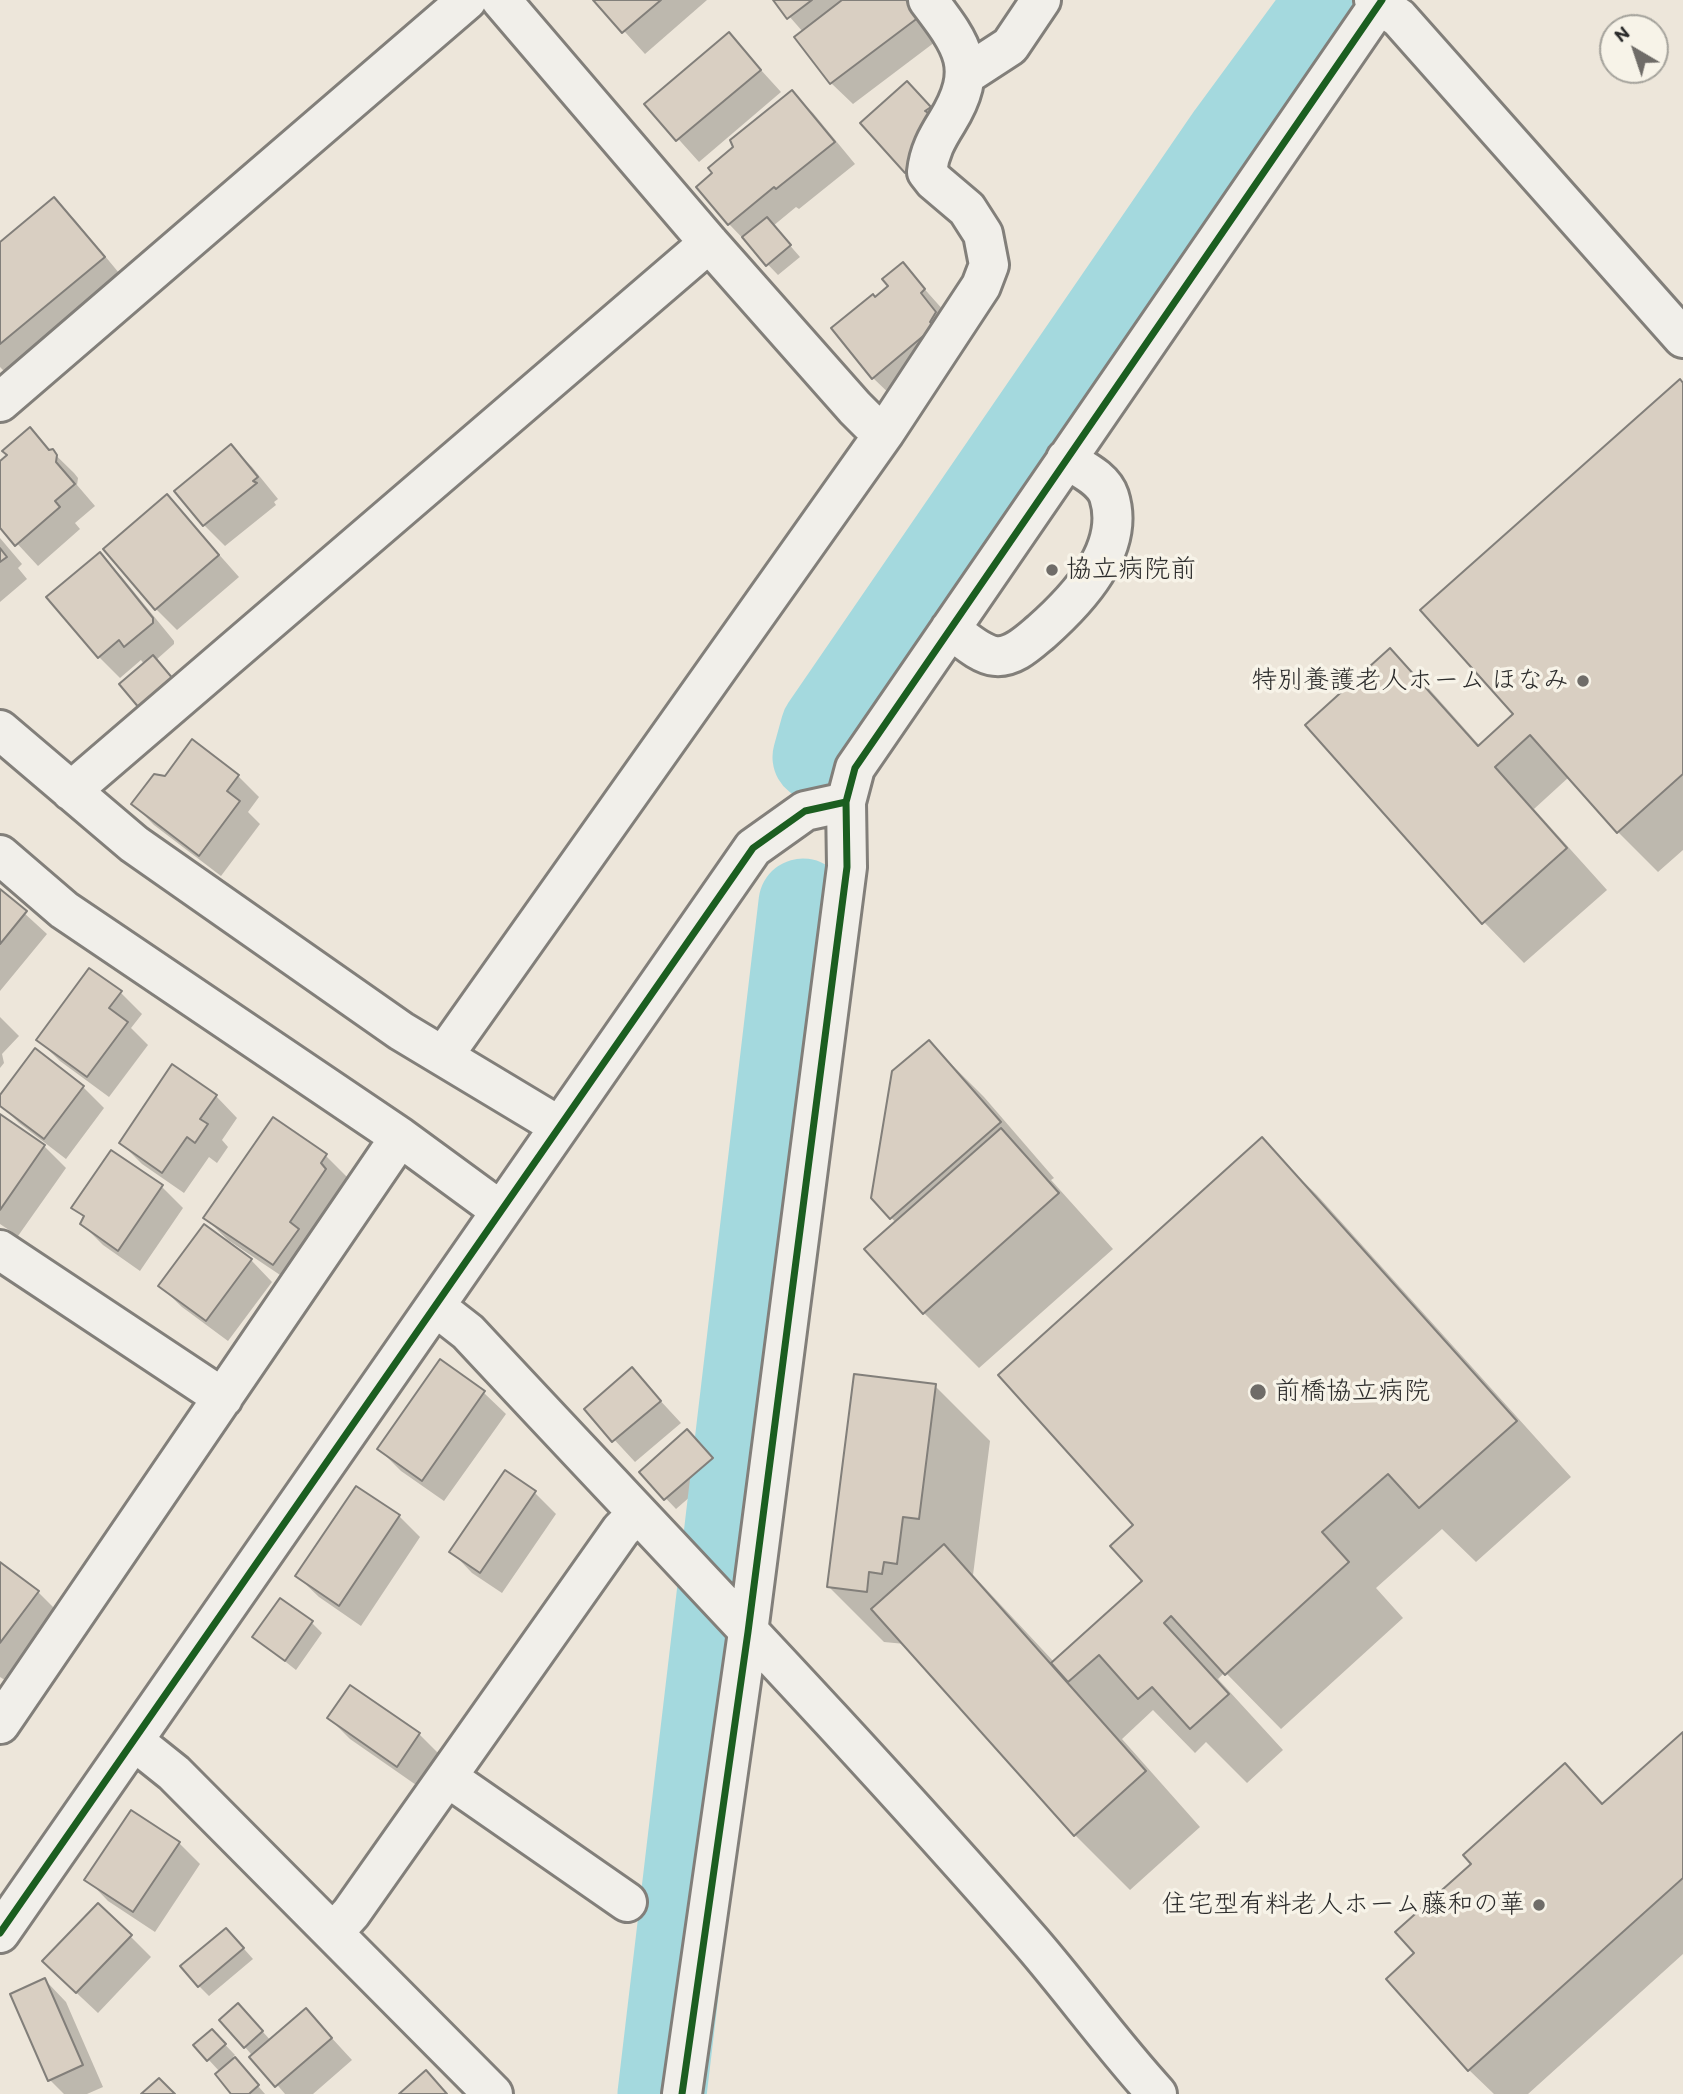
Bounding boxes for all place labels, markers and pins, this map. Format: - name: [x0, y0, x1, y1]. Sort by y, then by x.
- place label: 協立病院前: [1066, 554, 1196, 586]
- marker: 協立病院前: [1044, 562, 1060, 578]
- place label: 特別養護老人ホーム ほなみ: [1251, 665, 1569, 697]
- marker: 特別養護老人ホーム ほなみ: [1575, 673, 1591, 689]
- place label: 前橋協立病院: [1274, 1376, 1430, 1408]
- marker: 前橋協立病院: [1248, 1382, 1268, 1402]
- place label: 住宅型有料老人ホーム藤和の華: [1161, 1889, 1525, 1921]
- marker: 住宅型有料老人ホーム藤和の華: [1531, 1897, 1547, 1913]

